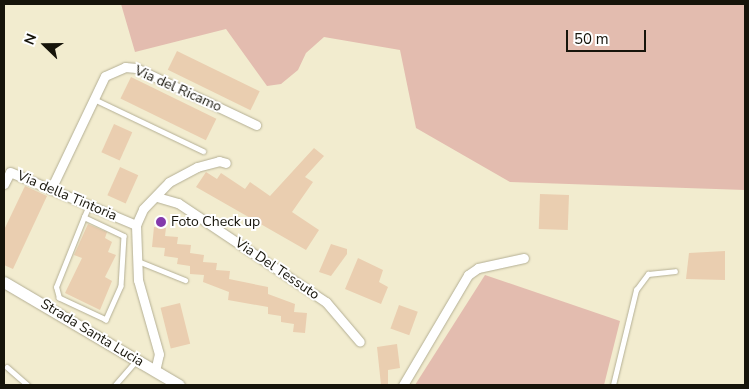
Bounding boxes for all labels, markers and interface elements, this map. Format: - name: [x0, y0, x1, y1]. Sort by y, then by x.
- north arrow: [20, 20, 70, 70]
- scale bar: [569, 20, 649, 52]
- text: 50 m: [574, 29, 609, 49]
- text: N: [20, 31, 41, 48]
- street label: Via del Ricamo: [132, 62, 224, 116]
- street label: Via della Tintoria: [15, 167, 119, 225]
- place label: Foto Check up: [171, 214, 260, 230]
- marker: Foto Check up: [155, 216, 167, 228]
- street label: Via Del Tessuto: [232, 235, 322, 303]
- street label: Strada Santa Lucia: [37, 296, 147, 370]

